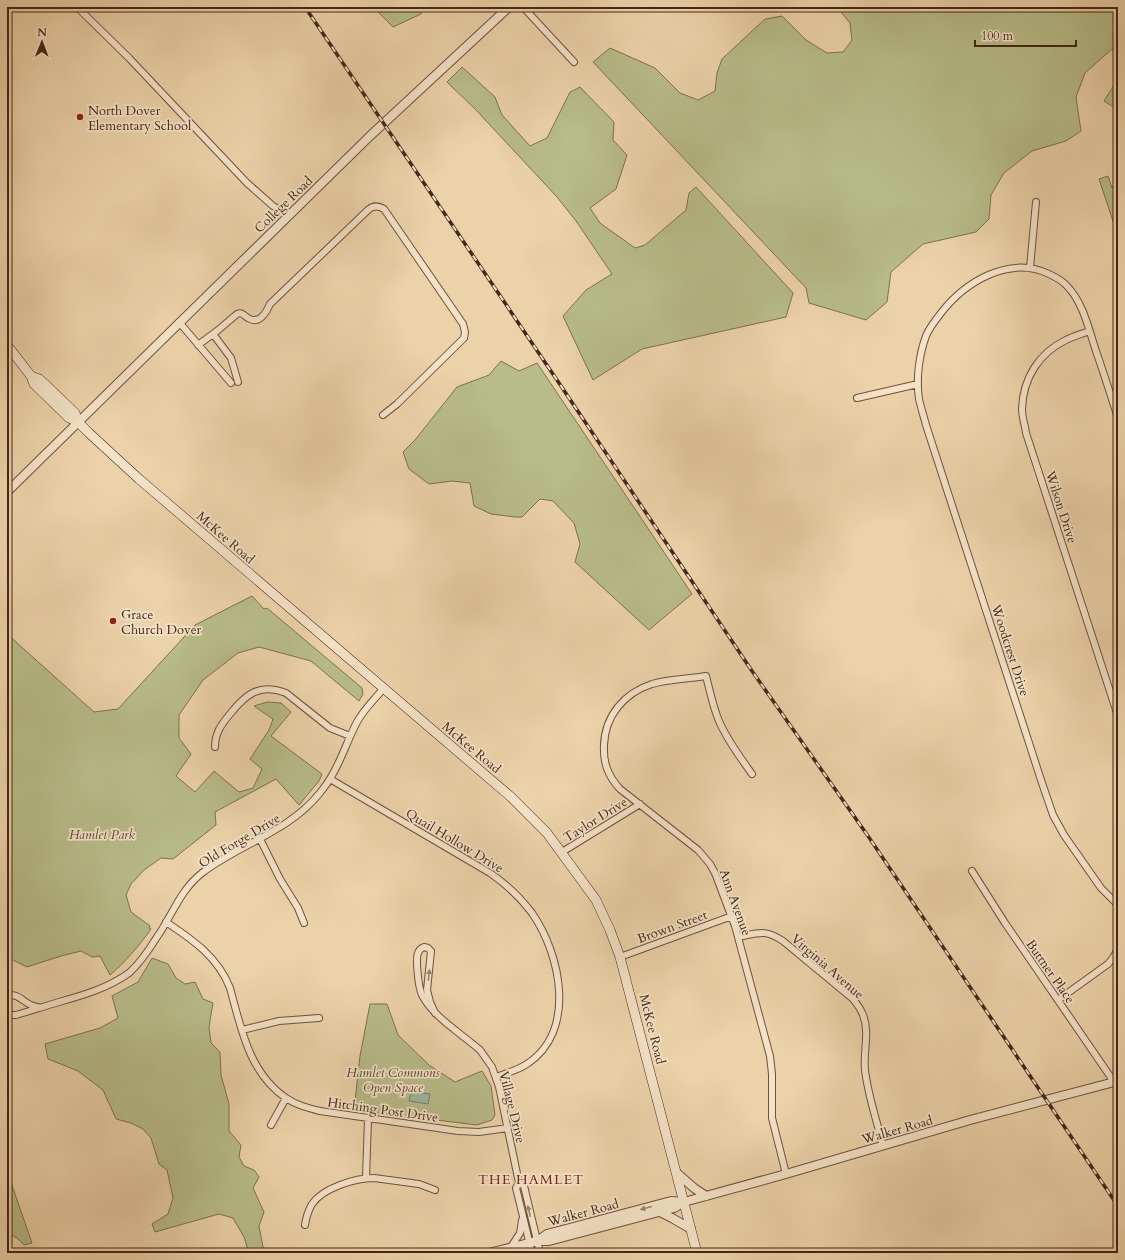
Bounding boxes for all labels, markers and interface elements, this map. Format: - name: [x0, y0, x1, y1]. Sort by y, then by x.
- north arrow: [22, 22, 62, 62]
- scale bar: [975, 22, 1076, 48]
- text: N: [37, 25, 48, 40]
- text: 100 m: [981, 28, 1014, 44]
- place label: North Dover Elementary School: [88, 102, 192, 135]
- marker: North Dover Elementary School: [75, 112, 85, 122]
- street label: College Road: [251, 172, 317, 237]
- street label: Wilson Drive: [1041, 468, 1081, 546]
- street label: McKee Road: [192, 507, 258, 568]
- street label: Woodcrest Drive: [986, 601, 1033, 698]
- place label: Grace Church Dover: [121, 606, 202, 639]
- marker: Grace Church Dover: [108, 616, 118, 626]
- street label: McKee Road: [438, 718, 505, 778]
- street label: Taylor Drive: [560, 793, 631, 847]
- street label: Quail Hollow Drive: [402, 804, 507, 877]
- street label: Old Forge Drive: [195, 809, 284, 872]
- park label: Hamlet Park: [69, 826, 135, 844]
- street label: Ann Avenue: [715, 867, 755, 938]
- street label: Brown Street: [635, 906, 710, 948]
- street label: Virginia Avenue: [787, 930, 868, 1004]
- street label: Buttner Place: [1022, 936, 1079, 1007]
- one-way arrow: [426, 969, 432, 981]
- street label: McKee Road: [635, 992, 669, 1066]
- park label: Hamlet Commons Open Space: [346, 1064, 440, 1097]
- street label: Village Drive: [494, 1069, 530, 1145]
- street label: Hitching Post Drive: [326, 1093, 439, 1127]
- street label: Walker Road: [859, 1111, 935, 1149]
- district label: THE HAMLET: [478, 1170, 584, 1189]
- street label: Walker Road: [545, 1195, 621, 1231]
- one-way arrow: [526, 1204, 532, 1217]
- one-way arrow: [640, 1205, 652, 1211]

